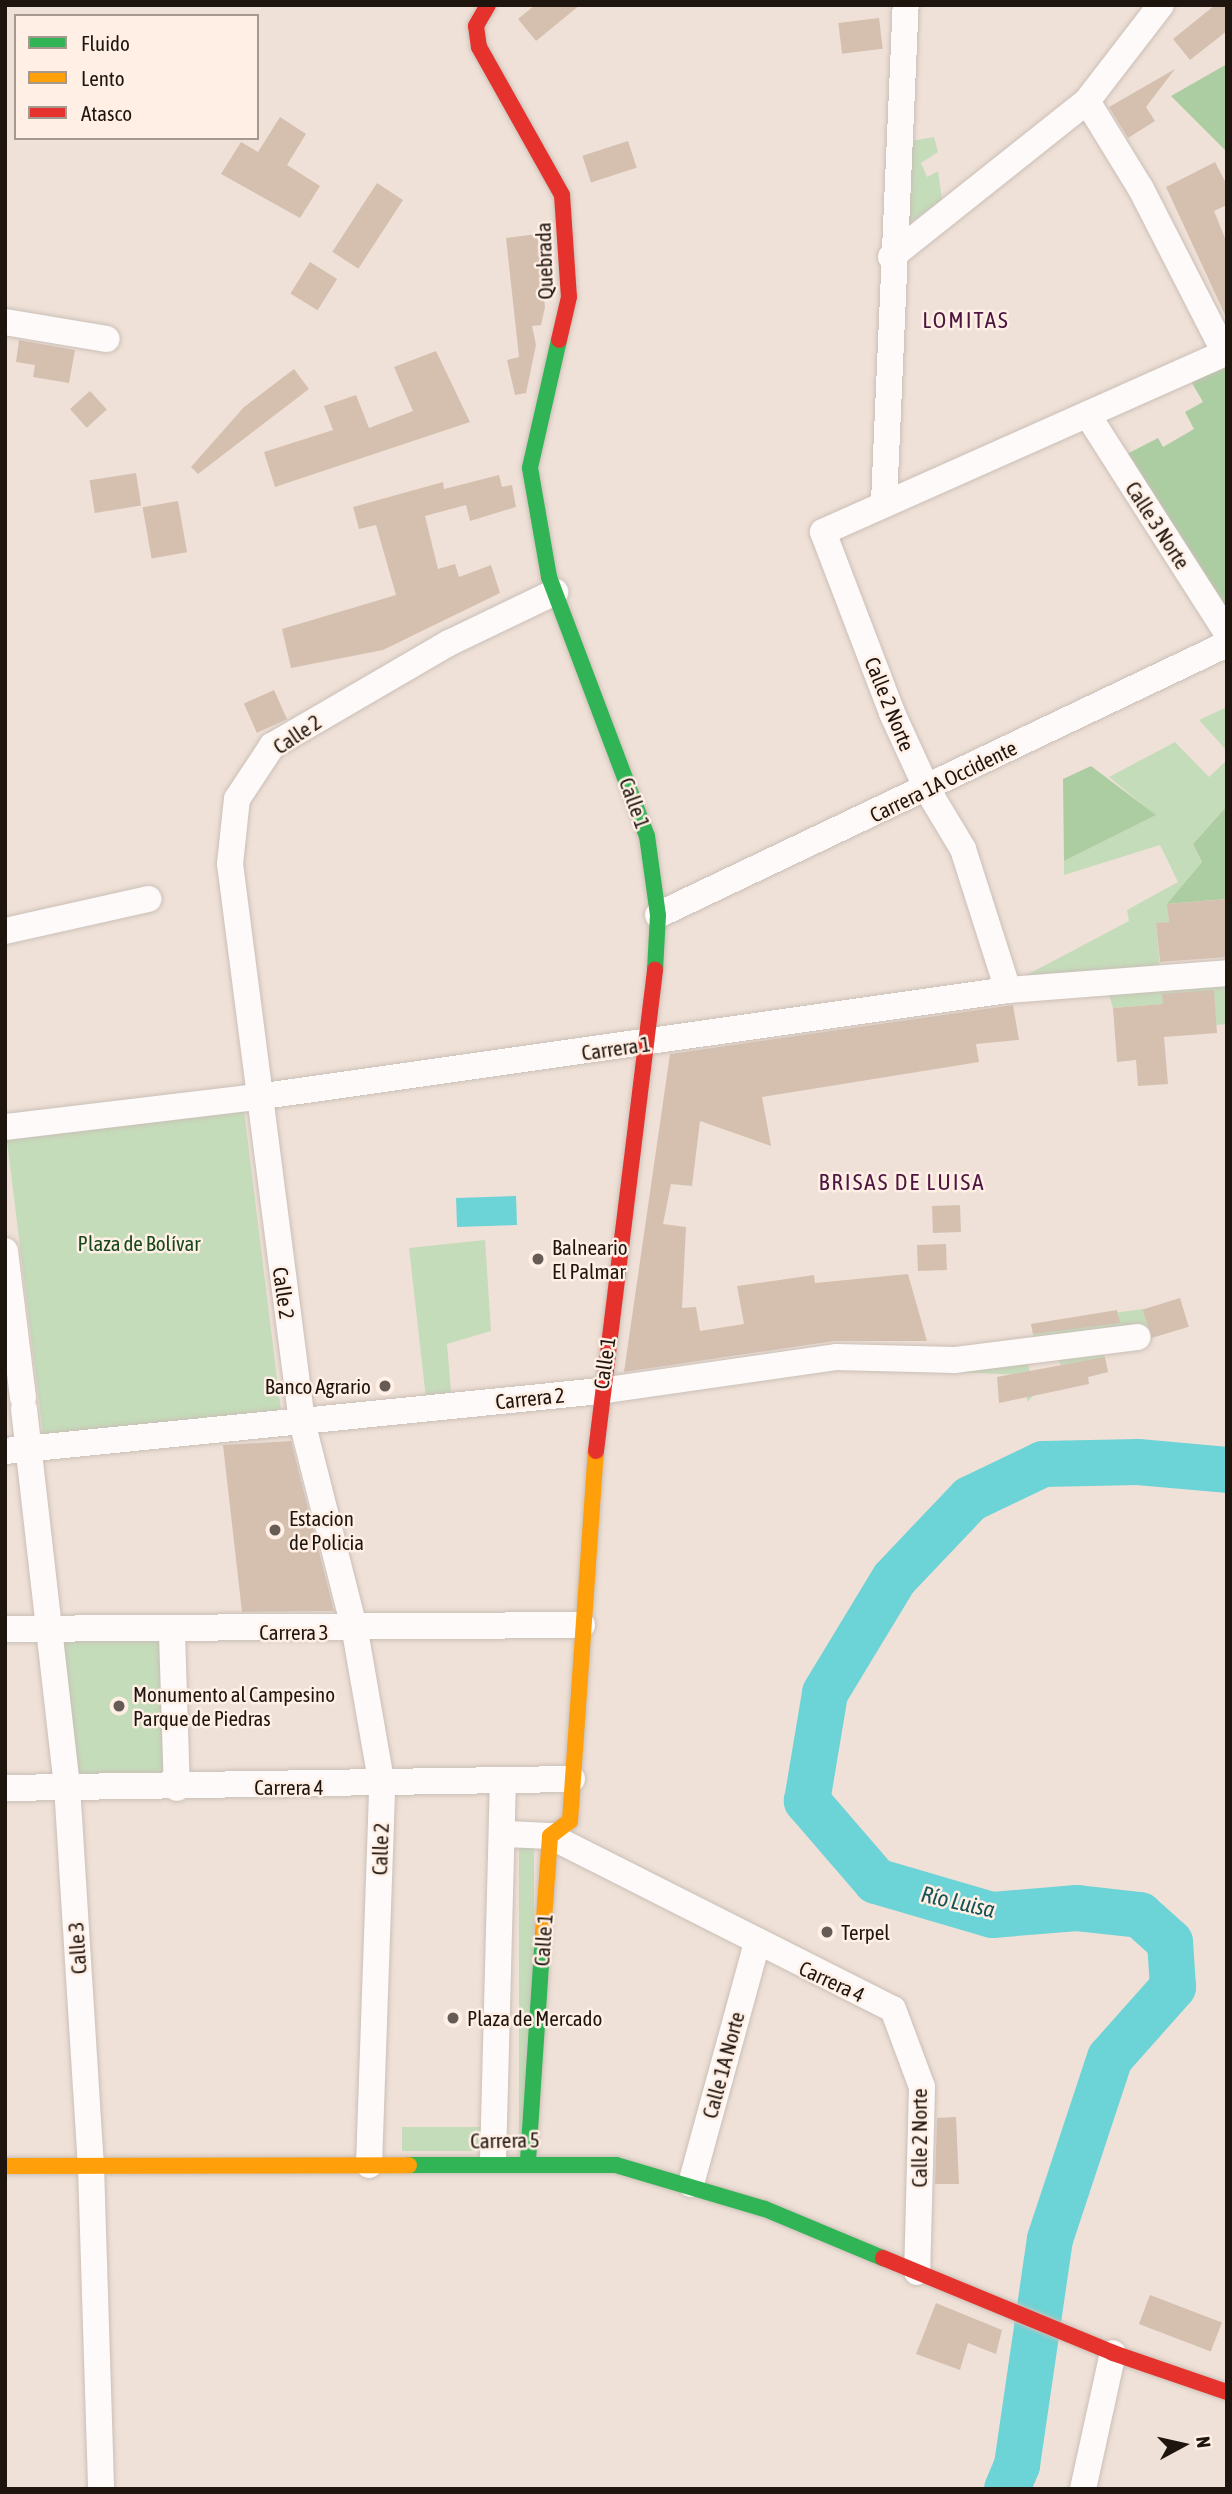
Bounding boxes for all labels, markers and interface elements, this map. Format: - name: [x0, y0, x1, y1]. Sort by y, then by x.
- legend: [14, 14, 259, 140]
- text: Fluido: [81, 31, 130, 55]
- text: Lento: [81, 66, 125, 90]
- text: Atasco: [81, 101, 132, 125]
- street label: Quebrada: [530, 222, 558, 300]
- district label: LOMITAS: [923, 306, 1009, 334]
- street label: Calle 3 Norte: [1120, 477, 1196, 573]
- street label: Calle 2 Norte: [860, 653, 920, 755]
- street label: Calle 2: [268, 709, 326, 759]
- street label: Carrera 1A Occidente: [865, 735, 1021, 827]
- street label: Calle 1: [614, 774, 656, 832]
- street label: Carrera 1: [580, 1031, 652, 1065]
- district label: BRISAS DE LUISA: [820, 1168, 984, 1196]
- park label: Plaza de Bolívar: [78, 1230, 200, 1256]
- place label: Balneario El Palmar: [552, 1234, 628, 1284]
- marker: Balneario El Palmar: [530, 1251, 546, 1267]
- street label: Calle 2: [268, 1265, 300, 1321]
- street label: Calle 1: [588, 1335, 620, 1391]
- place label: Banco Agrario: [265, 1373, 371, 1399]
- marker: Banco Agrario: [377, 1378, 393, 1394]
- street label: Carrera 2: [494, 1382, 566, 1414]
- place label: Estacion de Policia: [289, 1505, 364, 1555]
- marker: Estacion de Policia: [267, 1522, 283, 1538]
- street label: Carrera 3: [259, 1619, 329, 1645]
- place label: Monumento al Campesino Parque de Piedras: [133, 1681, 335, 1731]
- marker: Monumento al Campesino Parque de Piedras: [111, 1698, 127, 1714]
- street label: Carrera 4: [254, 1774, 324, 1800]
- street label: Calle 2: [366, 1822, 394, 1876]
- water label: Río Luisa: [918, 1880, 998, 1924]
- street label: Calle 1: [529, 1913, 557, 1967]
- place label: Terpel: [841, 1919, 890, 1945]
- street label: Calle 3: [63, 1921, 91, 1975]
- marker: Terpel: [819, 1924, 835, 1940]
- street label: Carrera 4: [795, 1955, 869, 2007]
- place label: Plaza de Mercado: [467, 2005, 602, 2031]
- street label: Calle 1A Norte: [697, 2009, 749, 2121]
- marker: Plaza de Mercado: [445, 2010, 461, 2026]
- street label: Calle 2 Norte: [906, 2089, 932, 2187]
- street label: Carrera 5: [470, 2127, 540, 2153]
- north arrow: [1148, 2410, 1218, 2480]
- text: N: [1192, 2435, 1215, 2449]

